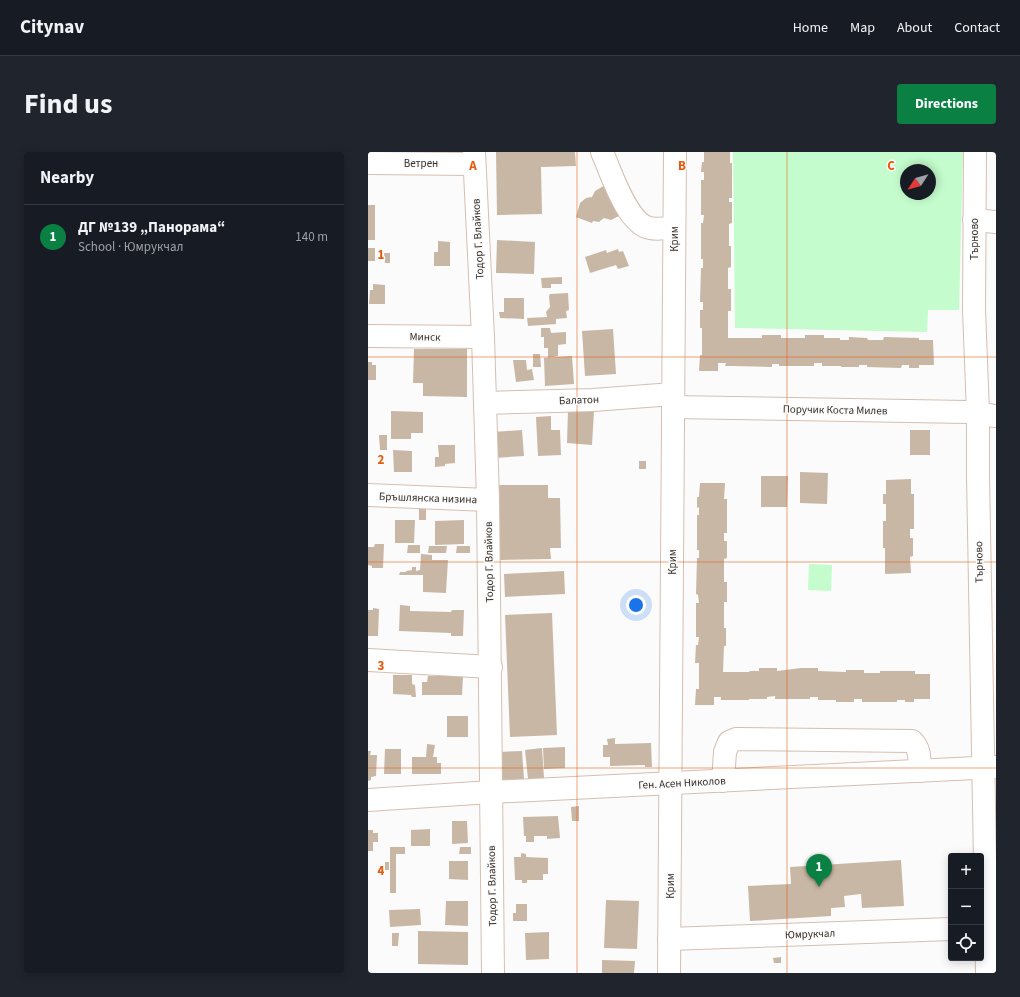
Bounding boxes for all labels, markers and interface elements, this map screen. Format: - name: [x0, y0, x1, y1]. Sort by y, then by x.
- text: Citynav: [20, 14, 84, 41]
- text: Home: [793, 18, 828, 38]
- text: Map: [850, 18, 875, 38]
- text: About: [897, 18, 932, 38]
- text: Contact: [954, 18, 1000, 38]
- text: Find us: [24, 84, 112, 124]
- button: Directions: [897, 84, 996, 124]
- street label: Ветрен: [404, 156, 438, 171]
- text: A: [468, 157, 477, 175]
- text: B: [678, 157, 686, 175]
- text: C: [887, 157, 895, 175]
- north arrow: [900, 164, 936, 200]
- text: Nearby: [40, 166, 94, 190]
- street label: Тодор Г. Влайков: [468, 198, 488, 280]
- text: ДГ №139 „Панорама“: [78, 217, 225, 238]
- street label: Търново: [967, 218, 982, 260]
- street label: Крим: [667, 226, 682, 252]
- text: 1: [50, 228, 56, 246]
- text: 140 m: [295, 228, 328, 246]
- text: School · Юмрукчал: [78, 238, 183, 256]
- text: 1: [378, 246, 385, 264]
- street label: Минск: [409, 329, 441, 345]
- street label: Балатон: [559, 392, 599, 408]
- street label: Поручик Коста Милев: [783, 402, 888, 418]
- text: 2: [378, 451, 385, 469]
- street label: Бръшлянска низина: [379, 489, 477, 507]
- street label: Тодор Г. Влайков: [481, 521, 497, 603]
- street label: Търново: [971, 541, 987, 583]
- street label: Крим: [665, 549, 680, 575]
- your location: [626, 595, 646, 615]
- text: 3: [378, 657, 385, 675]
- street label: Ген. Асен Николов: [638, 773, 726, 793]
- street label: Тодор Г. Влайков: [484, 845, 500, 927]
- map controls: [948, 853, 984, 961]
- button: +: [948, 853, 984, 889]
- pin: 1: [806, 854, 832, 887]
- text: 4: [378, 862, 385, 880]
- street label: Крим: [663, 873, 678, 899]
- button: −: [948, 889, 984, 925]
- button: locate: [948, 925, 984, 961]
- street label: Юмрукчал: [785, 926, 835, 942]

